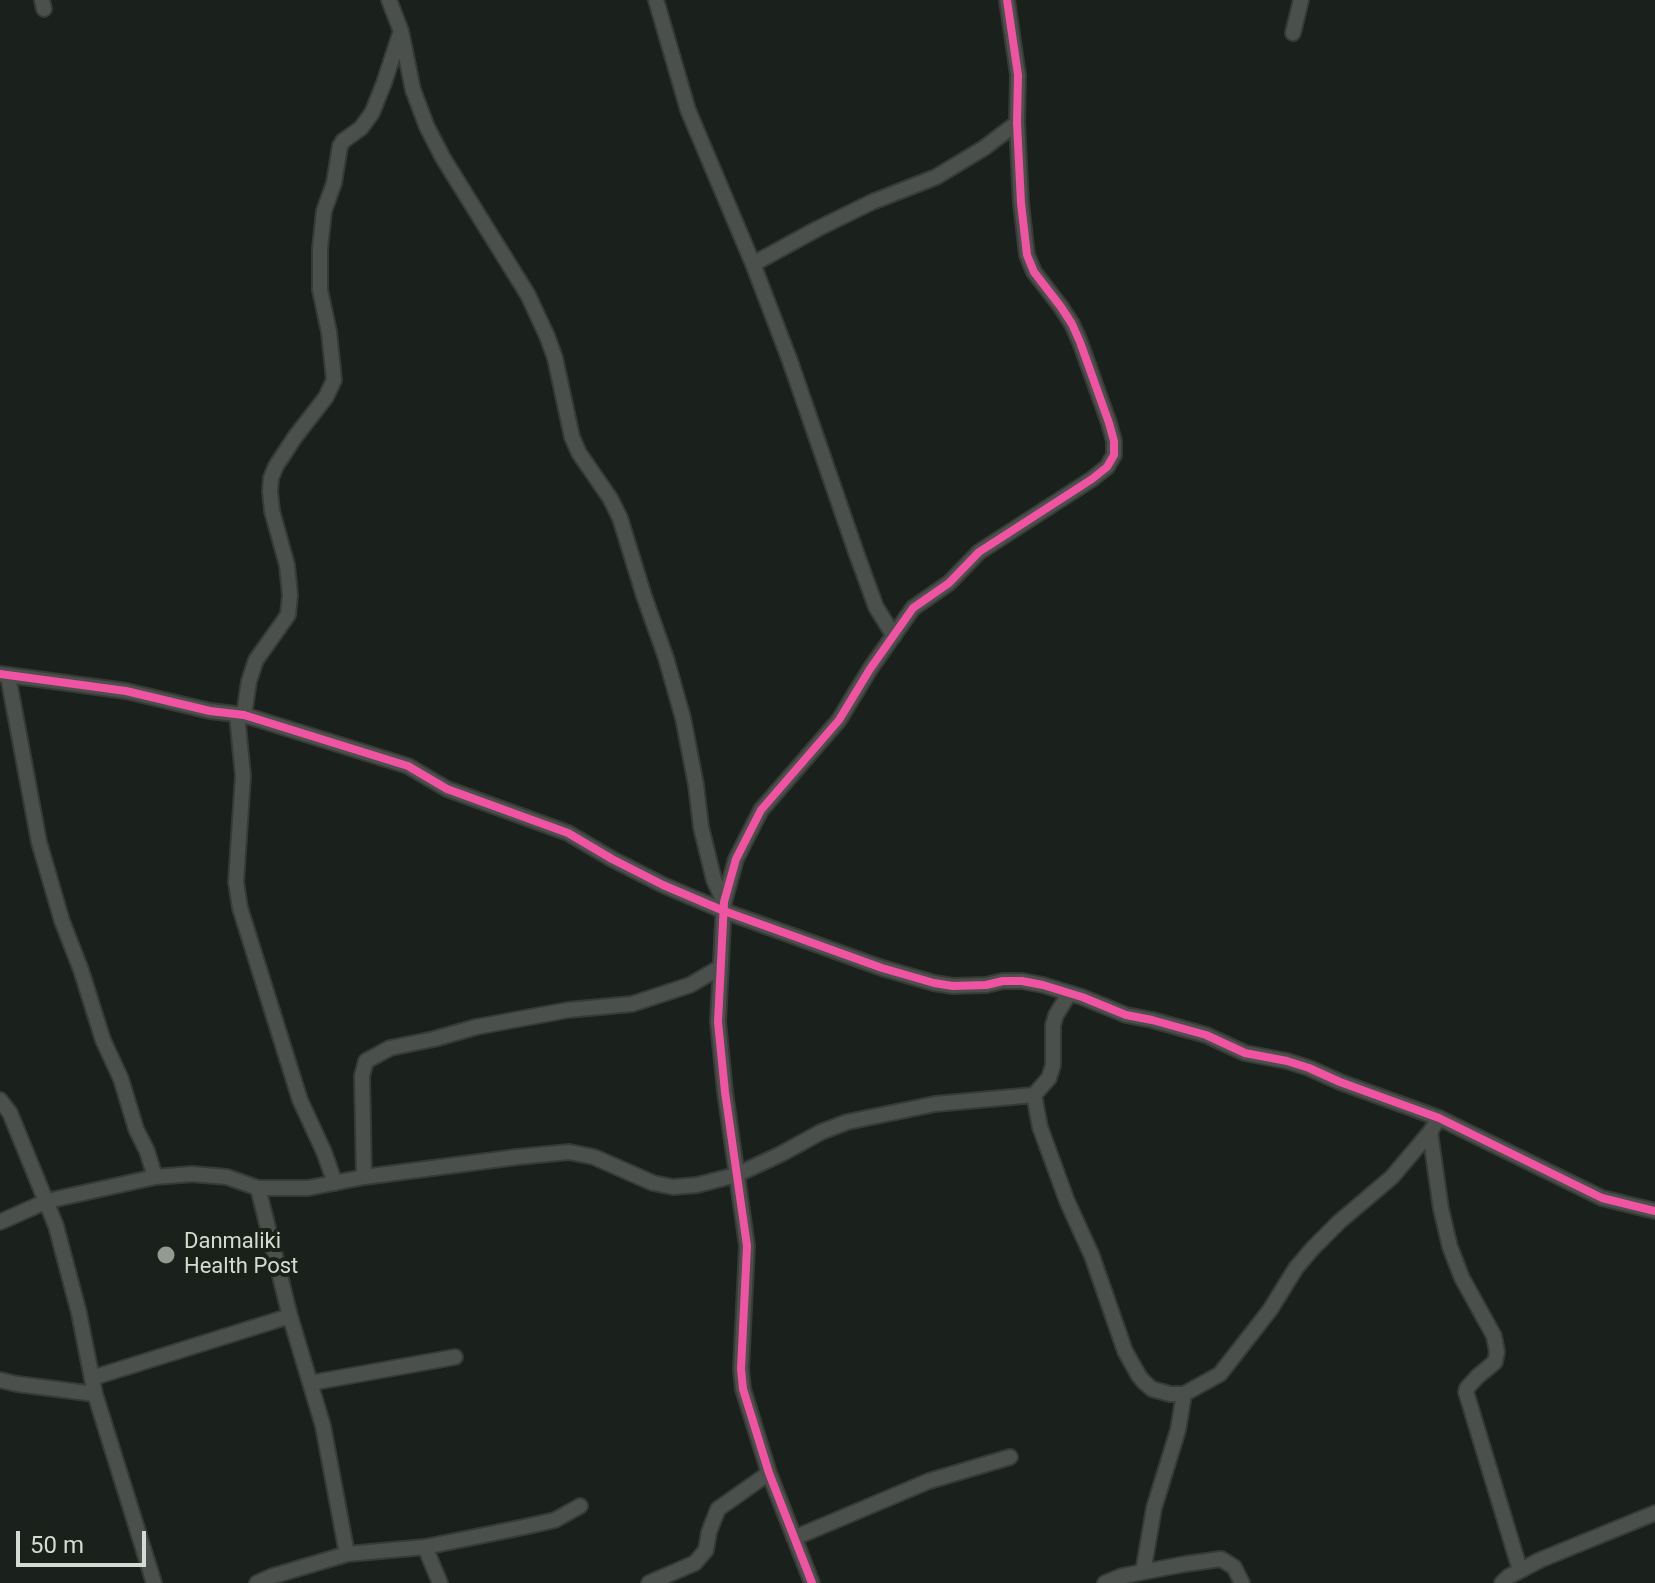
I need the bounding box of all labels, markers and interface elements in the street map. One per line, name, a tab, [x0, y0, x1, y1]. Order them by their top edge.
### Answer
place label: Danmaliki Health Post	[184, 1229, 298, 1280]
marker: Danmaliki Health Post	[155, 1244, 177, 1266]
scale bar	[20, 1515, 150, 1565]
text: 50 m	[30, 1531, 84, 1559]

